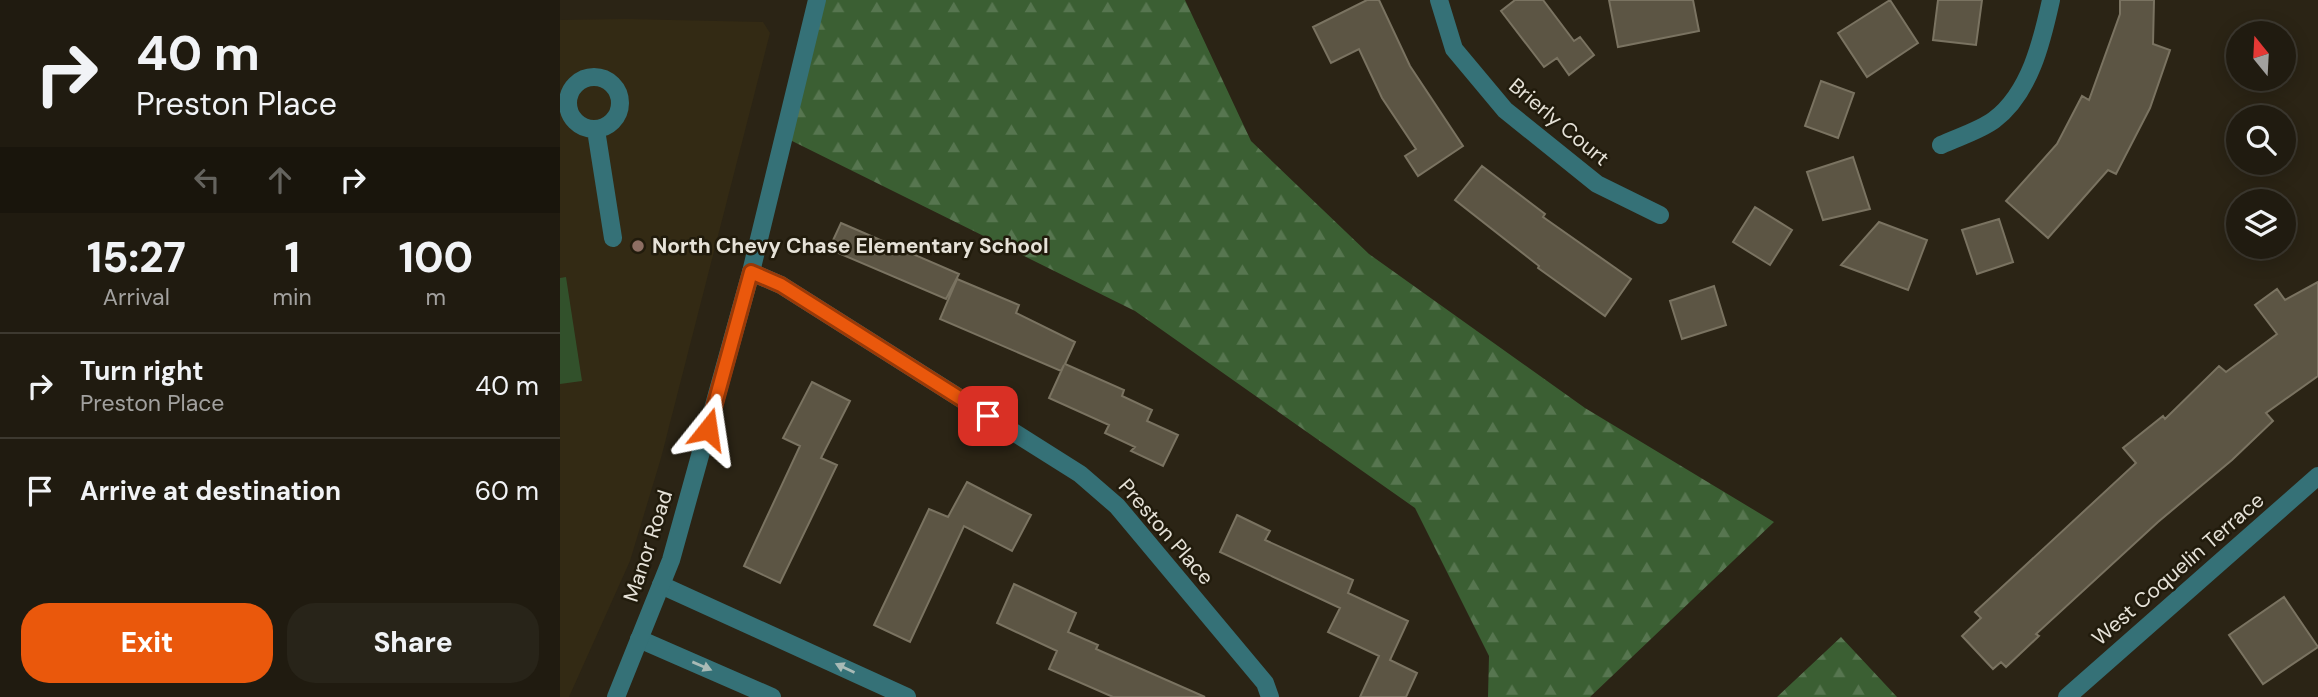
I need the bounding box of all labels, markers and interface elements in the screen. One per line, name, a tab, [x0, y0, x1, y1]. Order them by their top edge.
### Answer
text: 40 m	[136, 21, 260, 85]
north arrow	[2226, 21, 2296, 91]
map controls	[2226, 21, 2296, 259]
icon: right	[21, 28, 112, 119]
street label: Brierly Court	[1503, 72, 1615, 172]
text: Preston Place	[136, 83, 337, 125]
button: search	[2226, 105, 2296, 175]
icon: left	[188, 161, 226, 199]
icon: ahead	[261, 161, 299, 199]
icon: right	[334, 161, 372, 199]
button: layers	[2226, 189, 2296, 259]
text: 15:27	[87, 230, 186, 285]
text: 1	[284, 230, 300, 285]
text: 100	[398, 230, 473, 285]
place label: North Chevy Chase Elementary School	[652, 232, 1049, 260]
marker: North Chevy Chase Elementary School	[630, 238, 646, 254]
text: Arrival	[103, 282, 170, 312]
text: min	[273, 282, 312, 312]
text: m	[426, 282, 446, 312]
text: Turn right	[80, 354, 204, 388]
icon: right	[21, 367, 59, 405]
text: 40 m	[475, 369, 539, 403]
pin	[958, 386, 1018, 446]
text: Preston Place	[80, 388, 224, 418]
position arrow	[671, 392, 745, 466]
icon: arrive	[969, 397, 1007, 435]
icon: arrive	[21, 472, 59, 510]
street label: Preston Place	[1112, 473, 1220, 591]
text: Arrive at destination	[80, 474, 341, 508]
text: 60 m	[475, 474, 539, 508]
street label: West Coquelin Terrace	[2086, 486, 2270, 652]
street label: Manor Road	[617, 487, 679, 605]
button: Exit	[21, 603, 273, 683]
button: Share	[287, 603, 539, 683]
one-way arrow	[692, 661, 713, 672]
one-way arrow	[835, 663, 855, 674]

